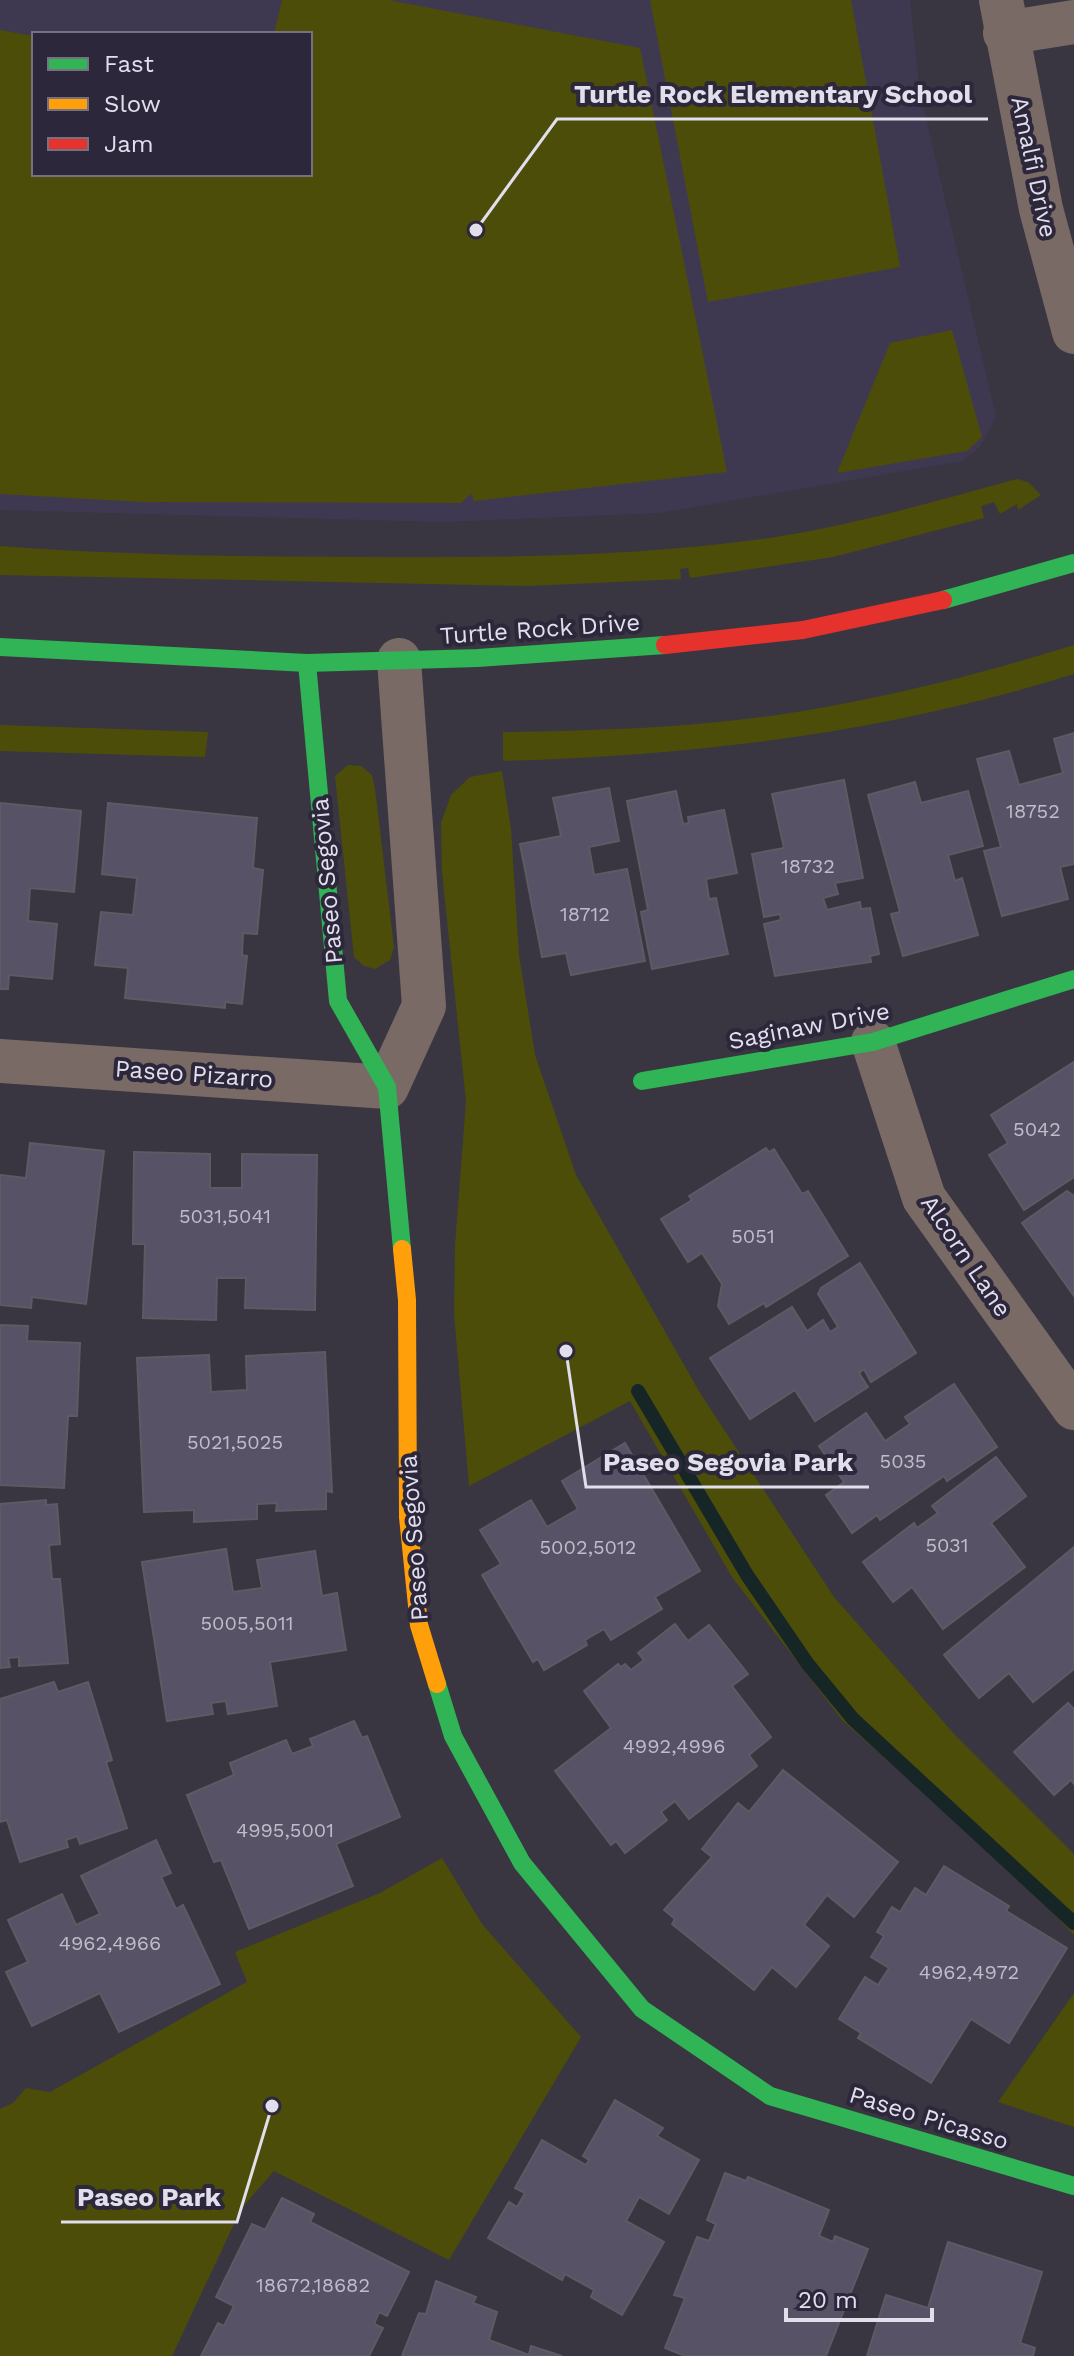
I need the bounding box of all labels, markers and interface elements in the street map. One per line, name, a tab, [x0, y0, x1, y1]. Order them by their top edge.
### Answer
legend	[32, 32, 312, 176]
text: Fast	[104, 50, 154, 78]
callout: Turtle Rock Elementary School	[557, 69, 988, 119]
text: Turtle Rock Elementary School	[574, 79, 973, 109]
text: Slow	[104, 90, 161, 118]
street label: Amalfi Drive	[1005, 94, 1063, 240]
text: Jam	[104, 130, 154, 158]
street label: Turtle Rock Drive	[439, 608, 641, 650]
street label: Paseo Segovia	[306, 797, 348, 965]
house number: 18752	[1006, 799, 1060, 823]
house number: 18732	[781, 854, 835, 878]
house number: 18712	[560, 902, 610, 926]
street label: Saginaw Drive	[726, 997, 892, 1055]
street label: Paseo Pizarro	[114, 1055, 274, 1093]
house number: 5042	[1013, 1117, 1061, 1141]
street label: Alcorn Lane	[915, 1190, 1017, 1322]
house number: 5031,5041	[179, 1204, 271, 1228]
house number: 5051	[731, 1224, 775, 1248]
house number: 5021,5025	[187, 1430, 283, 1454]
callout: Paseo Segovia Park	[586, 1437, 869, 1487]
text: Paseo Segovia Park	[603, 1447, 854, 1477]
house number: 5035	[880, 1449, 926, 1473]
street label: Paseo Segovia	[394, 1454, 434, 1622]
house number: 5031	[925, 1533, 969, 1557]
house number: 5002,5012	[539, 1535, 637, 1559]
house number: 5005,5011	[200, 1611, 294, 1635]
house number: 4992,4996	[623, 1734, 725, 1758]
house number: 4995,5001	[236, 1818, 334, 1842]
house number: 4962,4966	[59, 1931, 161, 1955]
house number: 4962,4972	[919, 1960, 1019, 1984]
street label: Paseo Picasso	[846, 2080, 1012, 2156]
callout: Paseo Park	[61, 2172, 237, 2222]
text: Paseo Park	[77, 2182, 222, 2212]
scale bar	[786, 2272, 932, 2322]
house number: 18672,18682	[256, 2273, 370, 2297]
text: 20 m	[798, 2286, 858, 2314]

